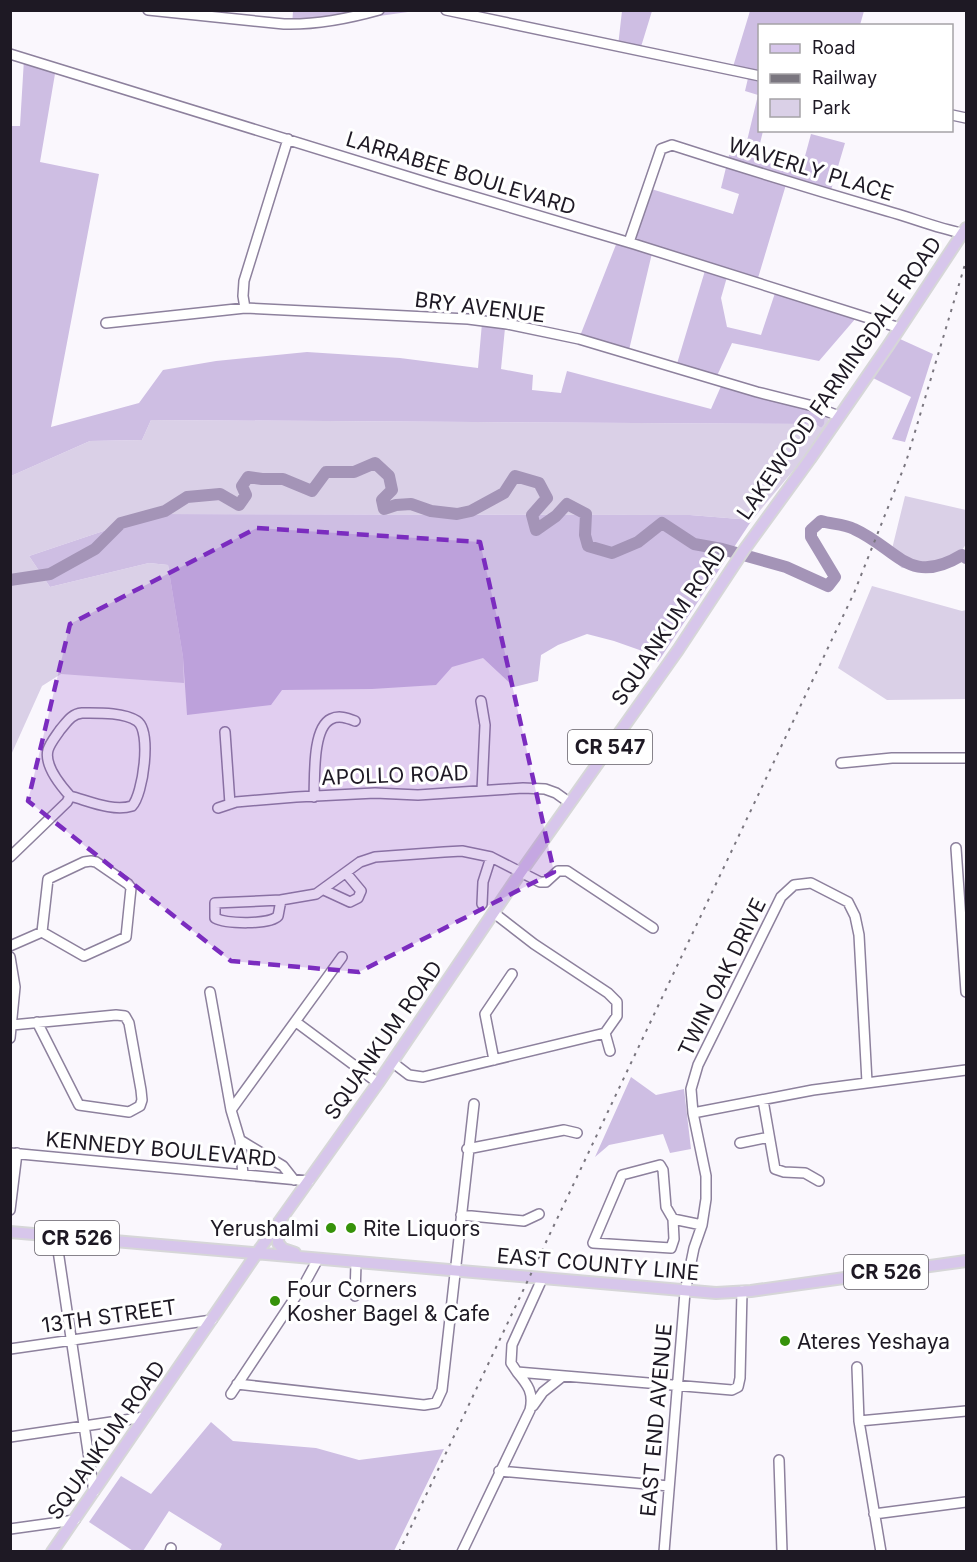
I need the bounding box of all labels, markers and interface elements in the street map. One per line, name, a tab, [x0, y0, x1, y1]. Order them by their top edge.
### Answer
legend	[758, 24, 953, 132]
text: Road	[812, 37, 855, 58]
text: Railway	[812, 67, 877, 88]
text: Park	[812, 97, 851, 118]
street label: LARRABEE BOULEVARD	[343, 126, 579, 220]
street label: WAVERLY PLACE	[725, 132, 897, 206]
street label: LAKEWOOD FARMINGDALE ROAD	[731, 232, 947, 524]
street label: BRY AVENUE	[413, 287, 547, 327]
street label: SQUANKUM ROAD	[606, 540, 732, 710]
road number: CR 547	[568, 730, 652, 764]
street label: APOLLO ROAD	[321, 760, 469, 790]
street label: TWIN OAK DRIVE	[673, 894, 771, 1060]
street label: SQUANKUM ROAD	[319, 956, 447, 1124]
street label: KENNEDY BOULEVARD	[44, 1126, 278, 1172]
place label: Yerushalmi	[210, 1216, 319, 1241]
place label: Rite Liquors	[363, 1216, 480, 1241]
road number: CR 526	[35, 1221, 119, 1255]
marker: Yerushalmi	[324, 1221, 338, 1235]
marker: Rite Liquors	[344, 1221, 358, 1235]
street label: EAST COUNTY LINE	[496, 1243, 700, 1285]
road number: CR 526	[844, 1255, 928, 1289]
place label: Four Corners Kosher Bagel & Cafe	[287, 1277, 490, 1326]
street label: 13TH STREET	[40, 1294, 178, 1338]
marker: Four Corners Kosher Bagel & Cafe	[268, 1294, 282, 1308]
street label: EAST END AVENUE	[635, 1322, 677, 1518]
place label: Ateres Yeshaya	[797, 1329, 950, 1354]
marker: Ateres Yeshaya	[778, 1334, 792, 1348]
street label: SQUANKUM ROAD	[42, 1356, 170, 1524]

